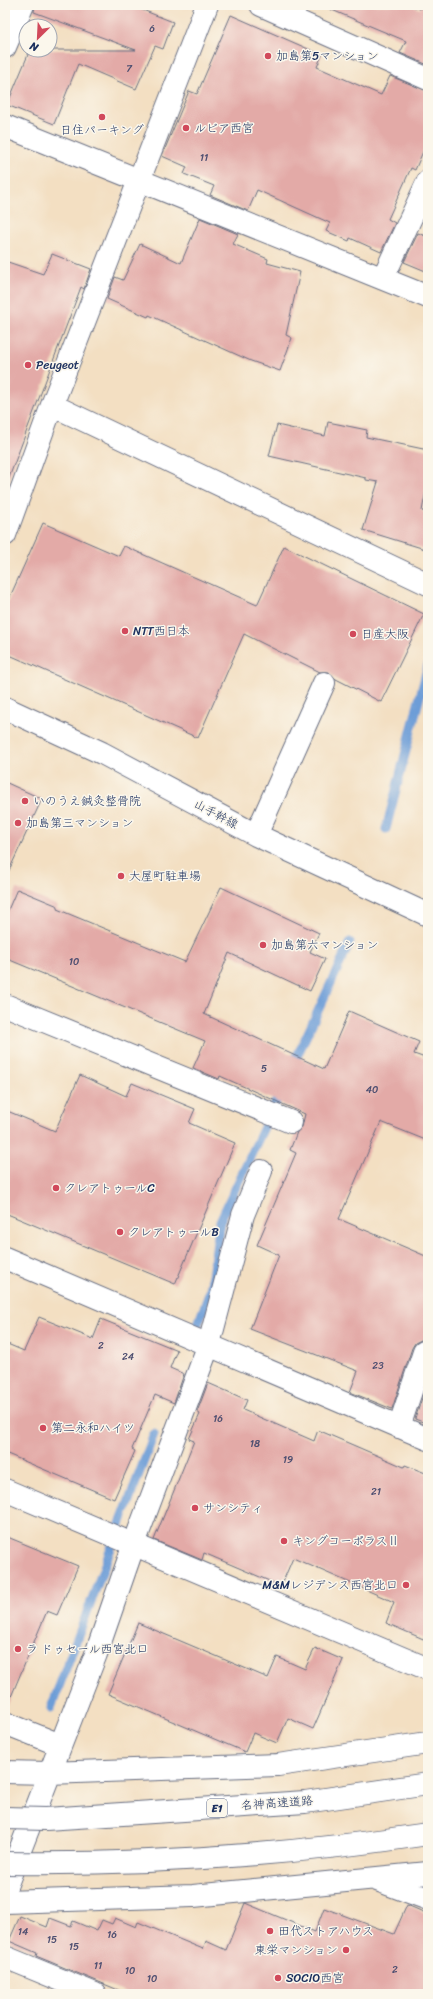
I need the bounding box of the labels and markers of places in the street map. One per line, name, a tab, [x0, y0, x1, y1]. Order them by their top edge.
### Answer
place label: 加島第5マンション	[276, 45, 379, 67]
marker: 加島第5マンション	[263, 51, 273, 61]
marker: 日住パーキング	[97, 112, 107, 122]
place label: ルビア西宮	[194, 117, 254, 139]
place label: 日住パーキング	[60, 119, 144, 141]
marker: ルビア西宮	[181, 123, 191, 133]
place label: Peugeot	[36, 354, 79, 376]
marker: Peugeot	[23, 360, 33, 370]
place label: NTT西日本	[133, 620, 190, 642]
place label: 日産大阪	[361, 623, 409, 645]
marker: NTT西日本	[120, 626, 130, 636]
marker: 日産大阪	[348, 629, 358, 639]
place label: いのうえ鍼灸整骨院	[33, 790, 141, 812]
marker: いのうえ鍼灸整骨院	[20, 796, 30, 806]
place label: 加島第三マンション	[26, 812, 134, 834]
marker: 加島第三マンション	[13, 818, 23, 828]
place label: 大屋町駐車場	[129, 865, 201, 887]
marker: 大屋町駐車場	[116, 871, 126, 881]
place label: 加島第六マンション	[271, 934, 379, 956]
marker: 加島第六マンション	[258, 940, 268, 950]
place label: クレアトゥールC	[64, 1177, 155, 1199]
marker: クレアトゥールC	[51, 1183, 61, 1193]
place label: クレアトゥールB	[128, 1221, 219, 1243]
marker: クレアトゥールB	[115, 1227, 125, 1237]
place label: 第二永和ハイツ	[51, 1417, 135, 1439]
marker: 第二永和ハイツ	[38, 1423, 48, 1433]
place label: サンシティ	[203, 1497, 263, 1519]
marker: サンシティ	[190, 1503, 200, 1513]
place label: キングコーポラスⅡ	[292, 1530, 400, 1552]
marker: キングコーポラスⅡ	[279, 1536, 289, 1546]
place label: M&Mレジデンス西宮北口	[262, 1574, 398, 1596]
marker: M&Mレジデンス西宮北口	[401, 1580, 411, 1590]
place label: ラ ドゥセール西宮北口	[26, 1638, 148, 1660]
marker: ラ ドゥセール西宮北口	[13, 1644, 23, 1654]
place label: 田代ストアハウス	[278, 1920, 374, 1942]
marker: 田代ストアハウス	[265, 1926, 275, 1936]
place label: 東栄マンション	[254, 1939, 338, 1961]
marker: 東栄マンション	[341, 1945, 351, 1955]
place label: SOCIO西宮	[286, 1967, 344, 1989]
marker: SOCIO西宮	[273, 1973, 283, 1983]

